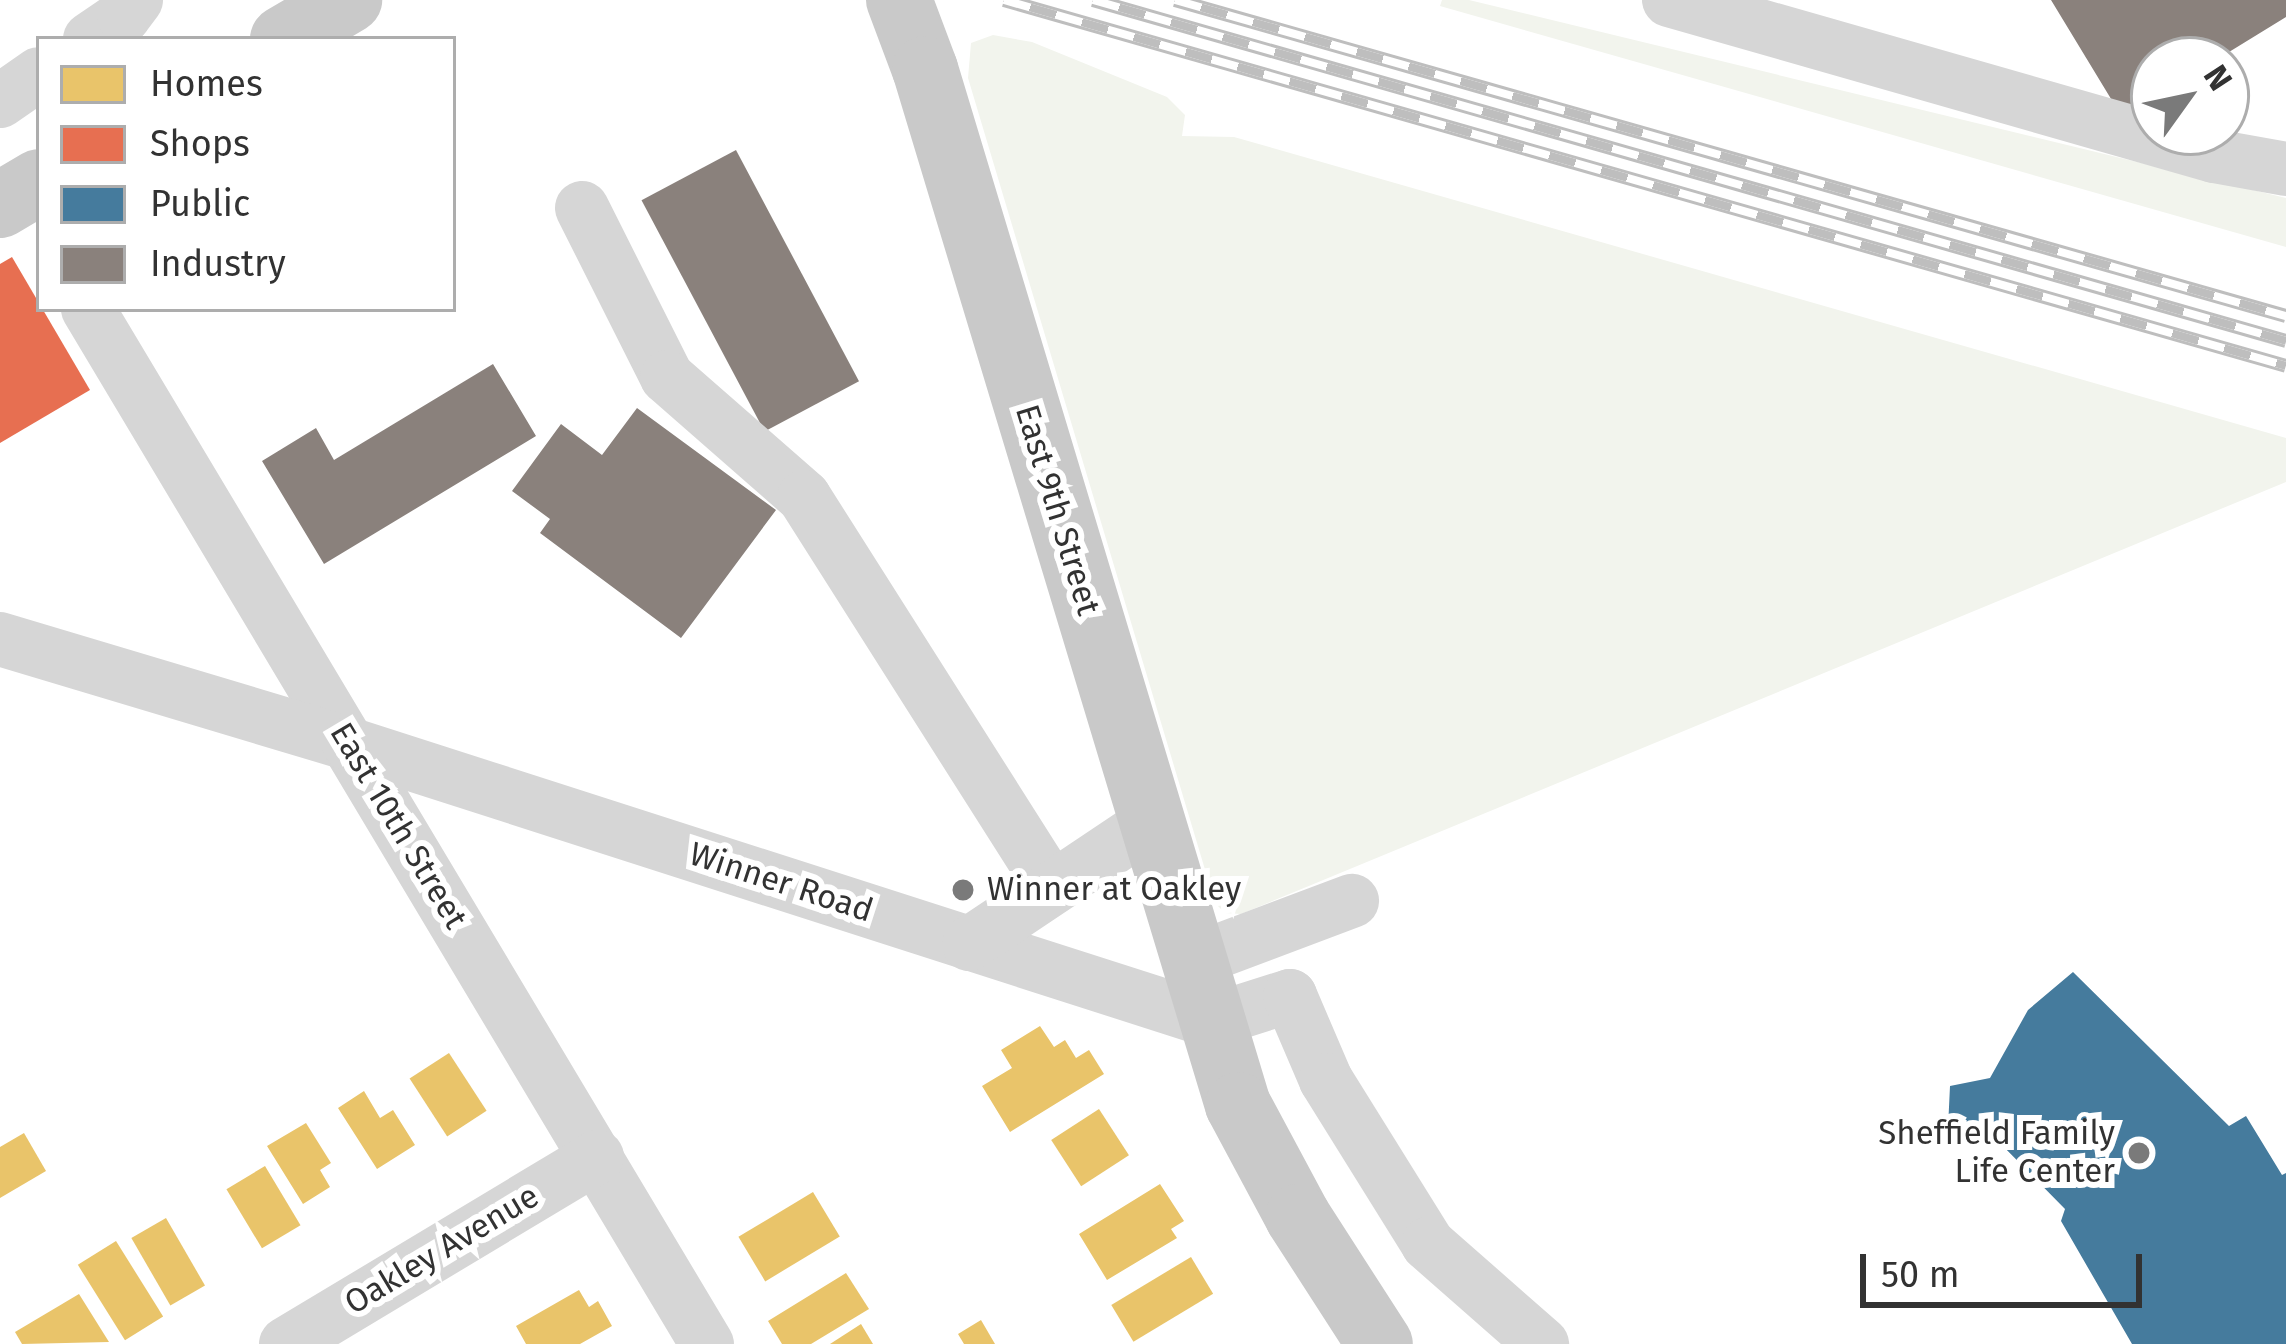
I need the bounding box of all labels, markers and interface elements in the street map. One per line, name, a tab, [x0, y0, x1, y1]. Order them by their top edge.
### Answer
legend	[36, 36, 456, 312]
north arrow	[2130, 36, 2250, 156]
text: N	[2195, 58, 2240, 98]
text: Homes	[150, 62, 263, 106]
text: Shops	[150, 122, 250, 166]
text: Public	[150, 182, 250, 226]
text: Industry	[150, 242, 286, 286]
street label: East 9th Street	[1006, 400, 1108, 620]
street label: East 10th Street	[321, 716, 475, 936]
street label: Winner Road	[684, 835, 878, 931]
place label: Winner at Oakley	[987, 870, 1241, 910]
marker: Winner at Oakley	[950, 877, 976, 903]
place label: Sheffield Family Life Center	[1878, 1114, 2115, 1192]
marker: Sheffield Family Life Center	[2126, 1140, 2152, 1166]
street label: Oakley Avenue	[338, 1177, 546, 1323]
scale bar	[1866, 1230, 2148, 1304]
text: 50 m	[1881, 1253, 1960, 1297]

